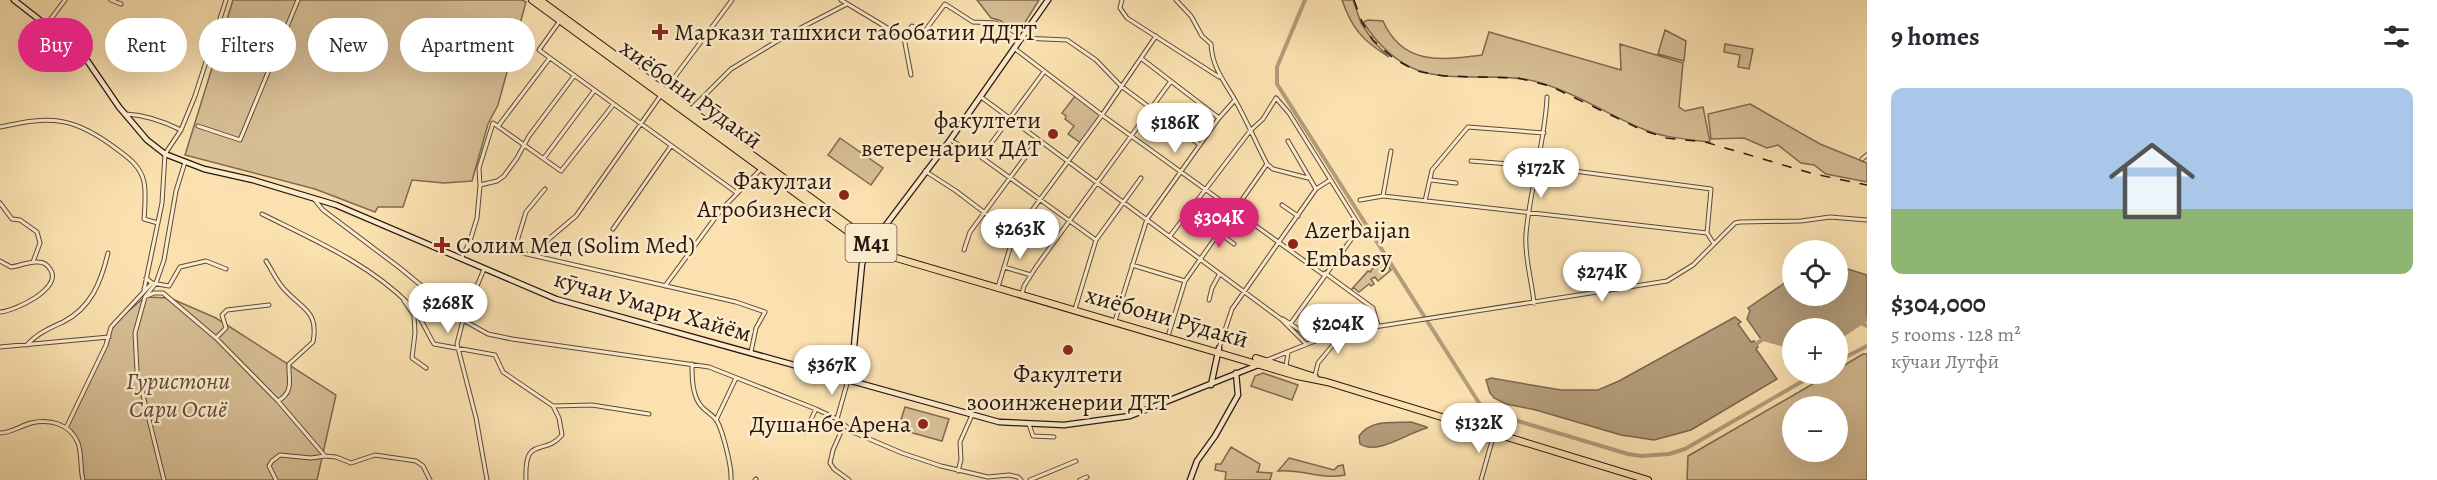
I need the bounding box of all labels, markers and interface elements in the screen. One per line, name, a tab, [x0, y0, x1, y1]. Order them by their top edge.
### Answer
place label: Маркази ташхиси табобатии ДДТТ	[674, 16, 1037, 48]
chip: Buy	[18, 18, 93, 72]
chip: Rent	[105, 18, 187, 72]
chip: Filters	[199, 18, 296, 72]
chip: New	[308, 18, 388, 72]
chip: Apartment	[400, 18, 535, 72]
text: 9 homes	[1891, 19, 1980, 54]
icon: filters	[2380, 20, 2413, 53]
marker: Маркази ташхиси табобатии ДДТТ	[651, 23, 669, 41]
street label: хиёбони Рӯдакӣ	[614, 32, 768, 156]
pin: $186K	[1133, 103, 1217, 154]
place label: факултети ветеренарии ДАТ	[861, 104, 1041, 164]
text: $186K	[1151, 109, 1199, 136]
marker: факултети ветеренарии ДАТ	[1046, 127, 1060, 141]
icon: home	[2098, 127, 2206, 235]
pin: $172K	[1499, 148, 1583, 199]
text: $172K	[1517, 154, 1565, 181]
place label: Факултаи Агробизнеси	[696, 165, 832, 225]
marker: Факултаи Агробизнеси	[837, 188, 851, 202]
pin: $304K	[1177, 198, 1261, 249]
text: $304K	[1194, 204, 1244, 231]
pin: $263K	[978, 209, 1062, 260]
place label: Azerbaijan Embassy	[1304, 214, 1410, 274]
text: $263K	[995, 215, 1045, 242]
road number: M41	[846, 224, 896, 262]
place label: Солим Мед (Solim Med)	[456, 229, 695, 261]
marker: Солим Мед (Solim Med)	[433, 236, 451, 254]
marker: Azerbaijan Embassy	[1286, 237, 1300, 251]
map controls	[1782, 240, 1848, 462]
button: locate	[1782, 240, 1848, 306]
pin: $274K	[1560, 252, 1644, 303]
text: $274K	[1577, 258, 1627, 285]
street label: кӯчаи Умари Хайём	[551, 263, 755, 349]
street label: хиёбони Рӯдакӣ	[1082, 278, 1252, 356]
pin: $268K	[406, 283, 490, 334]
text: $304,000	[1891, 286, 1986, 321]
text: $268K	[422, 289, 474, 316]
pin: $204K	[1296, 304, 1380, 355]
text: $204K	[1312, 310, 1364, 337]
button: +	[1782, 318, 1848, 384]
text: 5 rooms · 128 m²	[1891, 321, 2021, 348]
marker: Факултети зооинженерии ДТТ	[1061, 343, 1075, 357]
pin: $367K	[790, 345, 874, 396]
text: кӯчаи Лутфӣ	[1891, 348, 1999, 375]
text: $367K	[808, 351, 856, 378]
place label: Факултети зооинженерии ДТТ	[966, 358, 1170, 418]
park label: Гуристони Сари Осиё	[126, 365, 230, 425]
button: −	[1782, 396, 1848, 462]
pin: $132K	[1437, 403, 1521, 454]
place label: Душанбе Арена	[750, 408, 911, 440]
text: $132K	[1455, 409, 1503, 436]
marker: Душанбе Арена	[916, 417, 930, 431]

